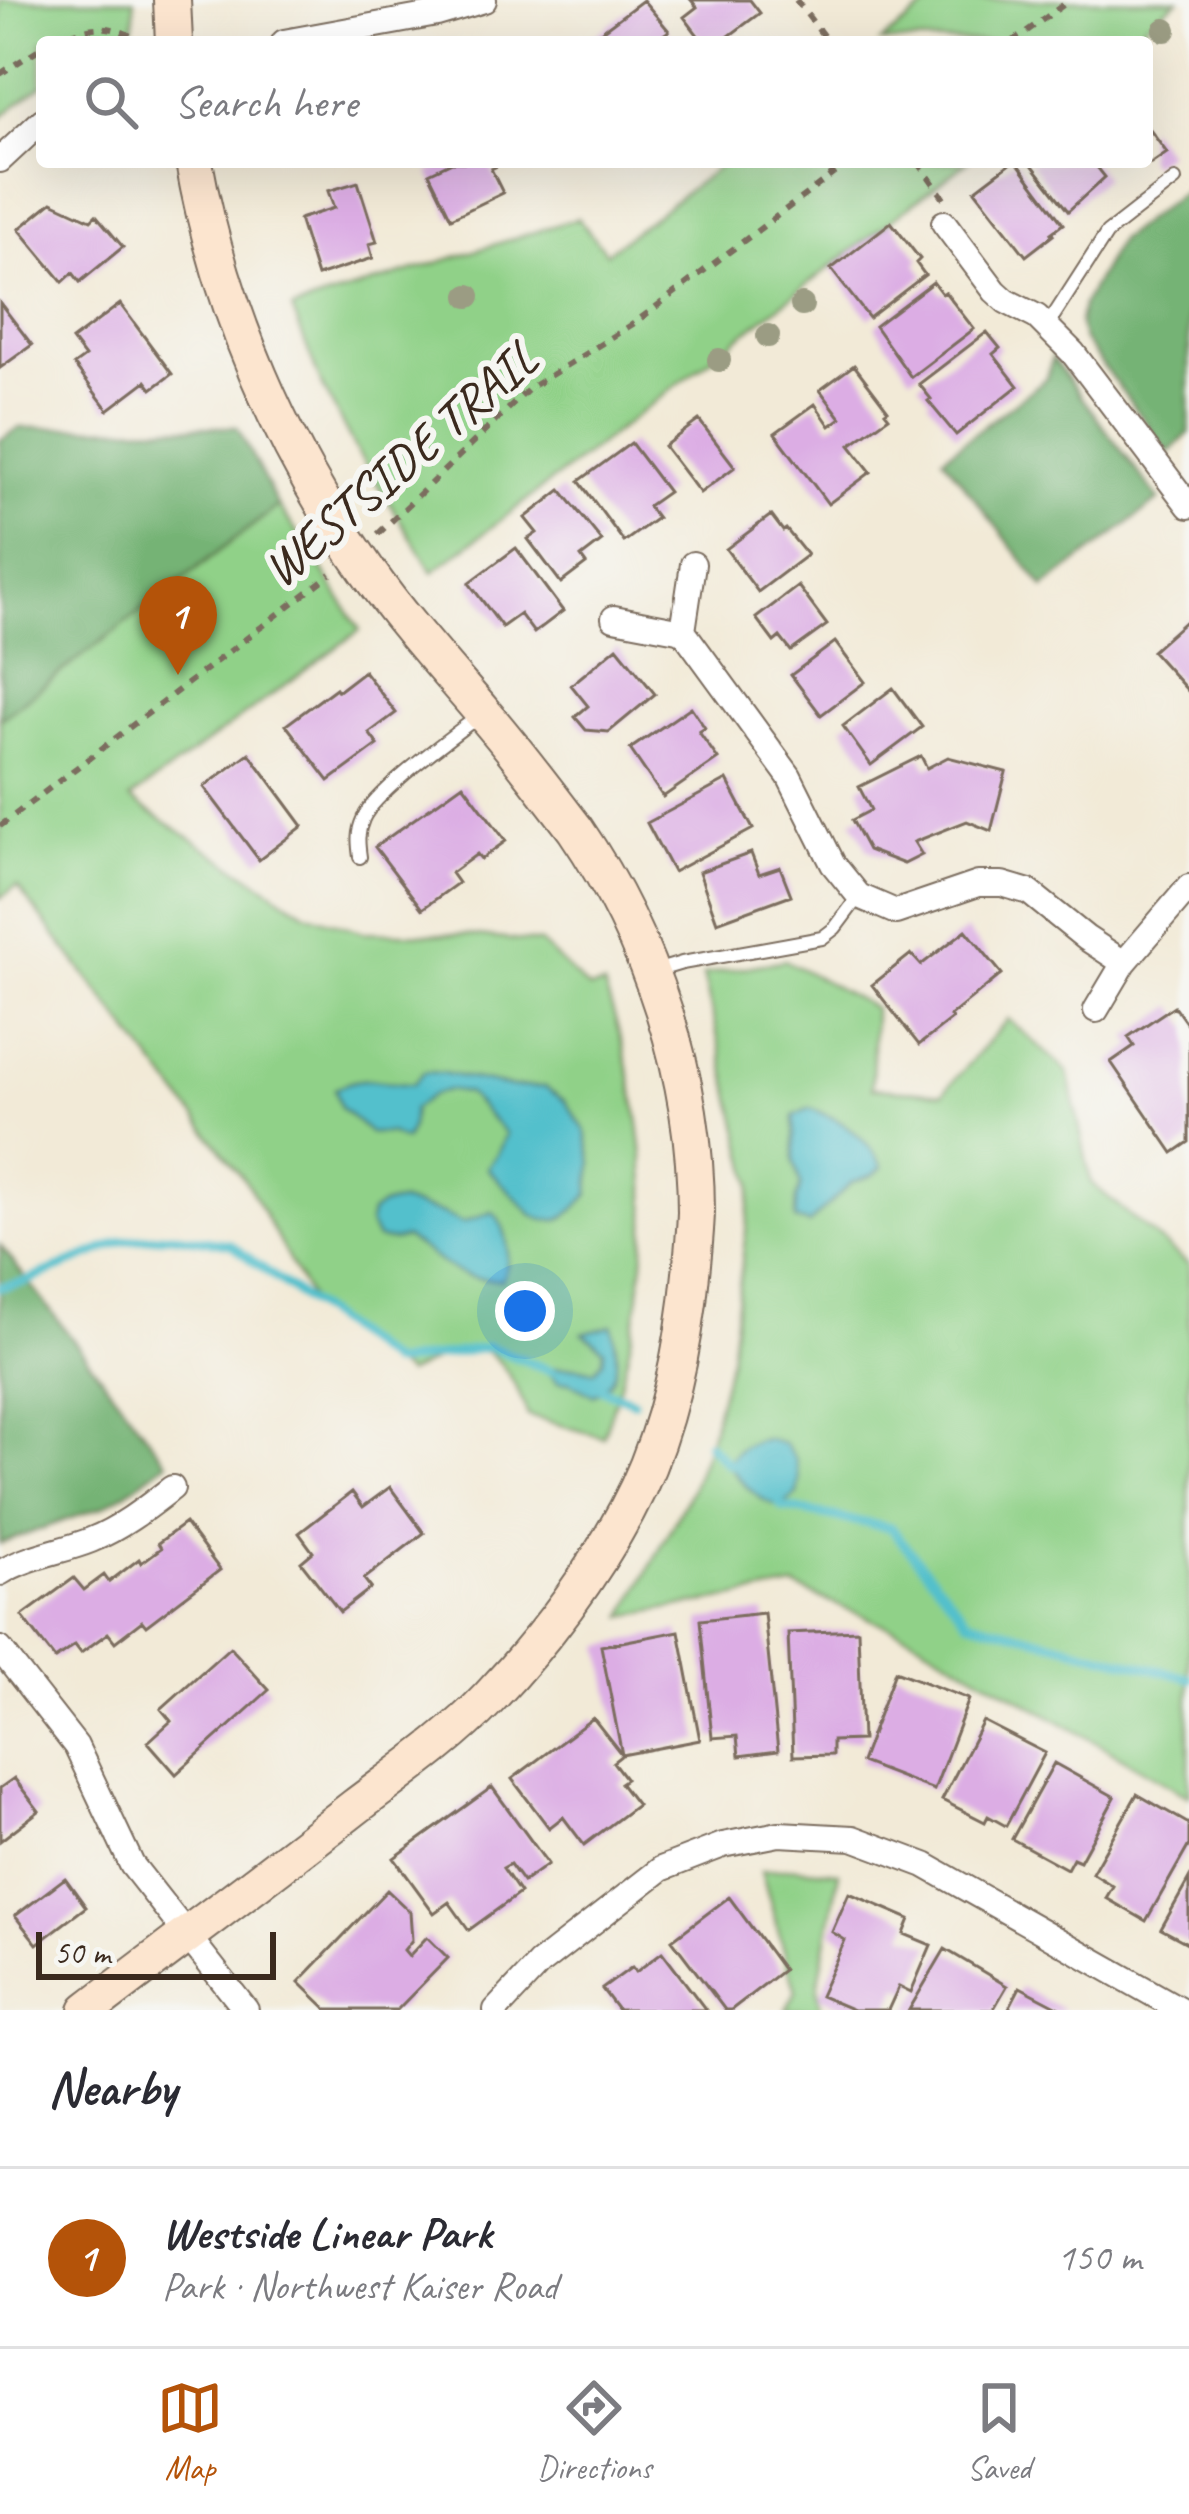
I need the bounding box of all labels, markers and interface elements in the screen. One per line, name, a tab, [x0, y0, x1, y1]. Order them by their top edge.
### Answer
search box	[36, 36, 1153, 168]
icon: search	[78, 69, 144, 135]
text: Search here	[174, 74, 357, 131]
street label: WESTSIDE TRAIL	[249, 327, 550, 600]
pin: 1	[139, 576, 217, 675]
your location	[495, 1281, 555, 1341]
scale bar	[36, 1926, 276, 1979]
text: 50 m	[54, 1932, 110, 1974]
text: Nearby	[48, 2056, 176, 2120]
text: Westside Linear Park	[162, 2205, 492, 2262]
text: 1	[78, 2233, 96, 2282]
text: 150 m	[1057, 2233, 1141, 2282]
text: Park · Northwest Kaiser Road	[162, 2262, 558, 2311]
tab: Map	[157, 2375, 223, 2489]
tab: Directions	[537, 2375, 652, 2489]
tab: Saved	[966, 2375, 1032, 2489]

